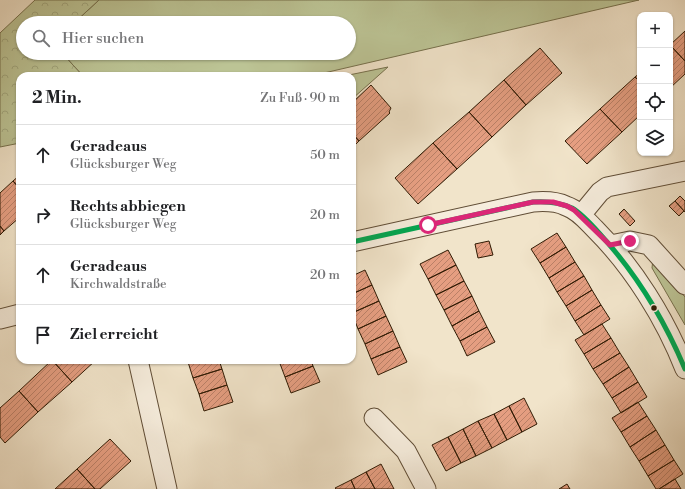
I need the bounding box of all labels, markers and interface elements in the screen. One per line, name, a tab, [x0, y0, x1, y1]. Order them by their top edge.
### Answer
map controls	[637, 12, 673, 156]
button: +	[637, 12, 673, 48]
search box	[16, 16, 356, 60]
icon: search	[30, 27, 52, 49]
text: Hier suchen	[62, 29, 144, 48]
button: −	[637, 48, 673, 84]
button: locate	[637, 84, 673, 120]
text: 2 Min.	[32, 87, 82, 109]
text: Zu Fuß · 90 m	[260, 90, 340, 106]
button: layers	[637, 120, 673, 156]
text: Geradeaus	[70, 137, 147, 156]
icon: ahead	[32, 144, 54, 166]
text: 50 m	[310, 147, 340, 163]
text: Glücksburger Weg	[70, 156, 176, 172]
text: Rechts abbiegen	[70, 197, 186, 216]
icon: right	[32, 204, 54, 226]
text: 20 m	[310, 207, 340, 223]
text: Glücksburger Weg	[70, 216, 176, 232]
route start	[419, 216, 437, 234]
route end	[621, 232, 639, 250]
text: Geradeaus	[70, 257, 147, 276]
icon: ahead	[32, 264, 54, 286]
text: 20 m	[310, 267, 340, 283]
text: Kirchwaldstraße	[70, 276, 167, 292]
unlabelled marker	[649, 303, 659, 313]
icon: arrive	[32, 324, 54, 346]
text: Ziel erreicht	[70, 325, 158, 344]

